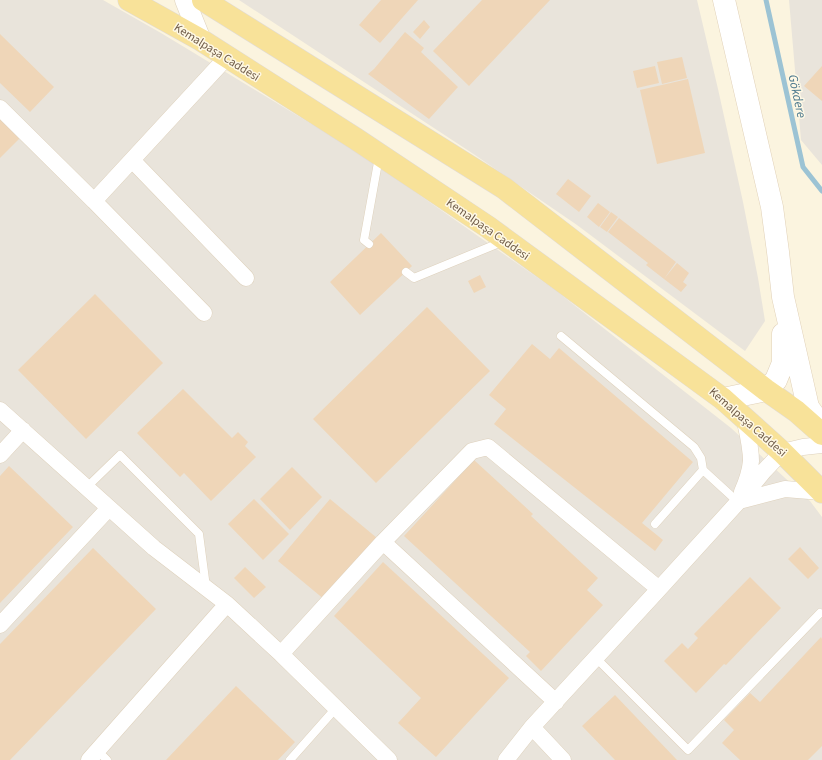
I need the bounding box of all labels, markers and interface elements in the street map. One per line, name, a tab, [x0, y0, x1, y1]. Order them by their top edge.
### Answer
street label: Kemalpaşa Caddesi	[171, 19, 263, 86]
water label: Gökdere	[784, 73, 810, 120]
street label: Kemalpaşa Caddesi	[443, 194, 533, 265]
street label: Kemalpaşa Caddesi	[705, 384, 790, 461]

